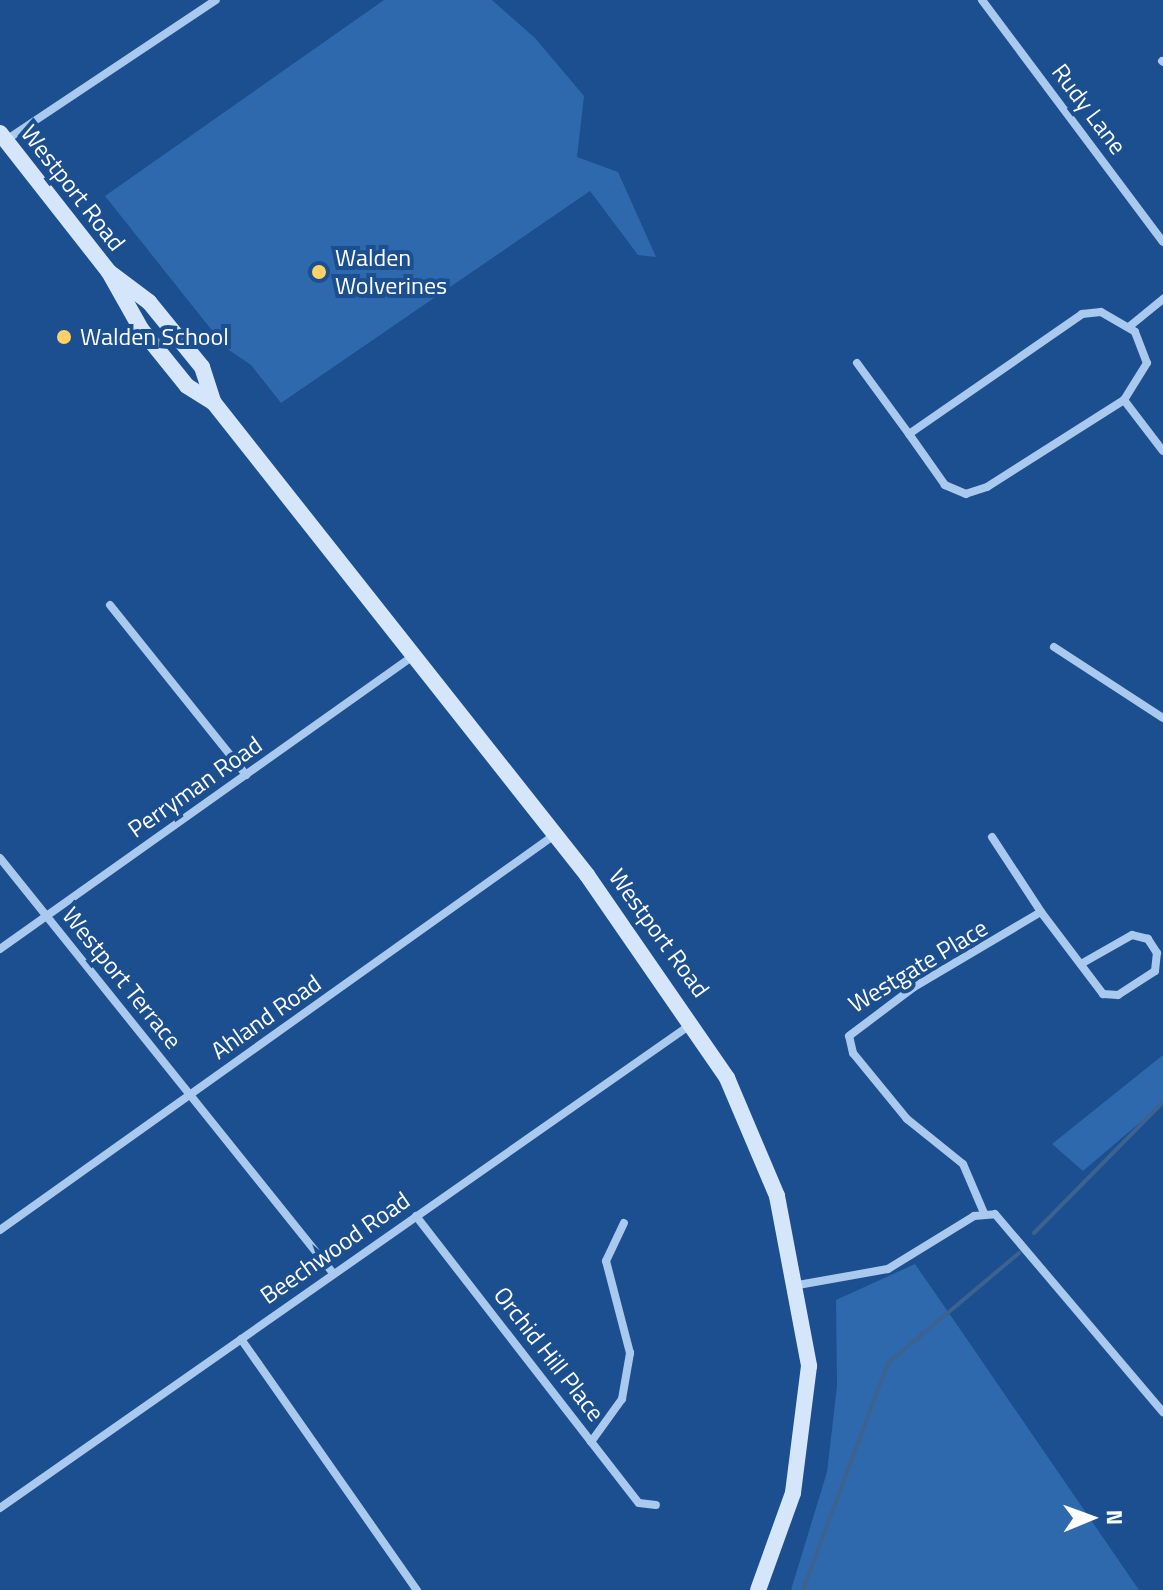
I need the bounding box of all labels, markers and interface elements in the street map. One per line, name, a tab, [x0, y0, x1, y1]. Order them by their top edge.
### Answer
street label: Rudy Lane	[1046, 58, 1132, 160]
street label: Westport Road	[15, 119, 131, 257]
place label: Walden Wolverines	[335, 244, 447, 300]
marker: Walden Wolverines	[310, 263, 328, 281]
place label: Walden School	[80, 323, 229, 351]
marker: Walden School	[55, 328, 73, 346]
street label: Perryman Road	[123, 730, 267, 844]
street label: Westport Road	[603, 863, 715, 1003]
street label: Westport Terrace	[56, 902, 188, 1054]
street label: Westgate Place	[843, 913, 993, 1019]
street label: Ahland Road	[205, 969, 327, 1065]
street label: Beechwood Road	[255, 1186, 415, 1310]
street label: Orchid Hill Place	[488, 1281, 610, 1427]
north arrow	[1051, 1478, 1131, 1558]
text: N	[1098, 1510, 1132, 1526]

